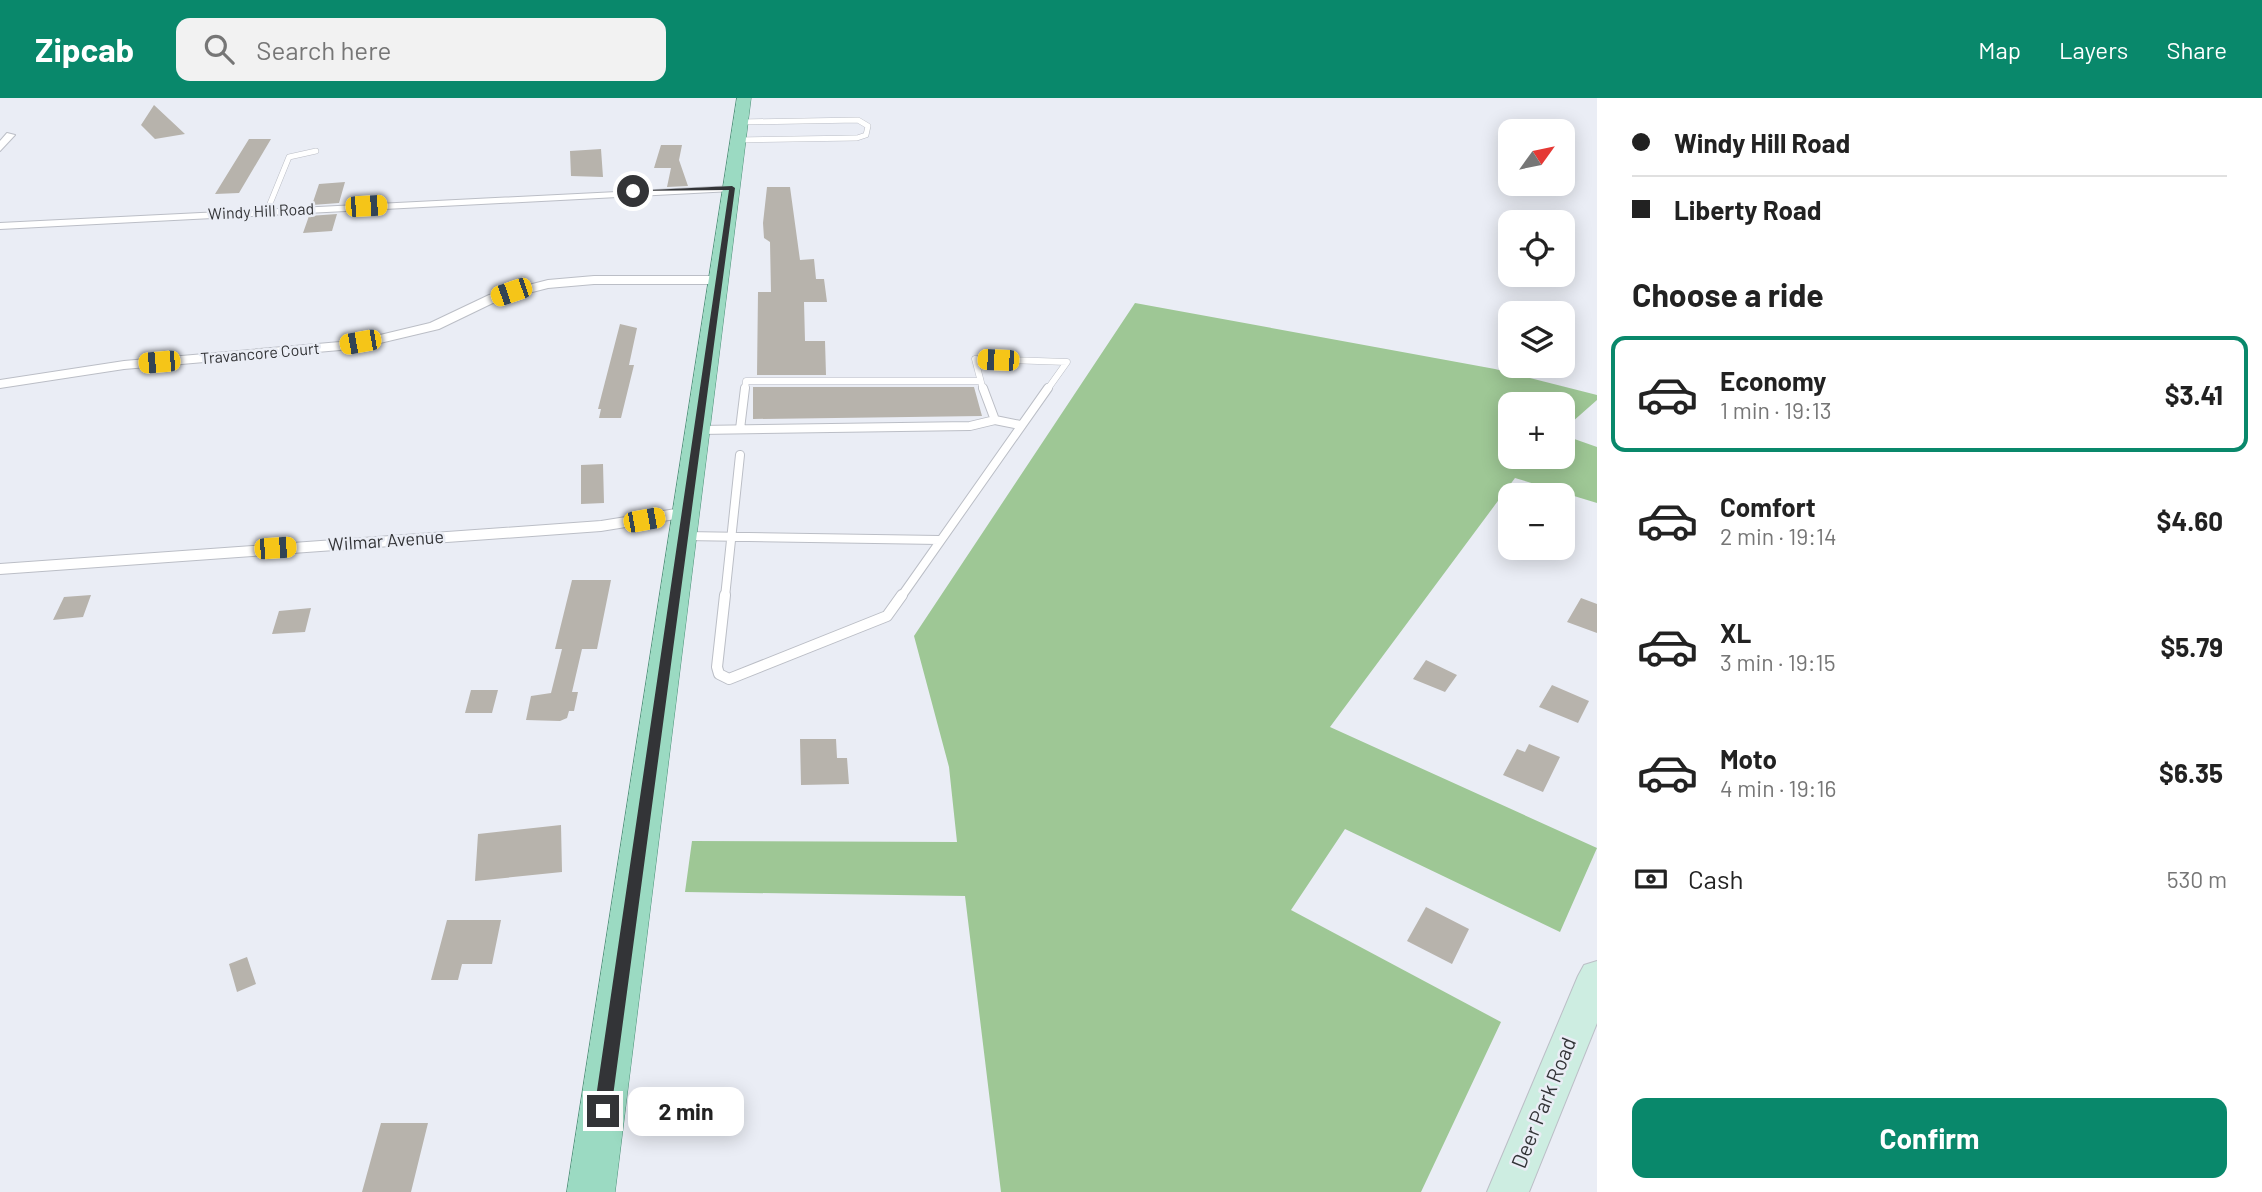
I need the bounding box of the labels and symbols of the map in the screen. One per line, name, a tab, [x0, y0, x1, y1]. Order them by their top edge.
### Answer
north arrow	[1498, 119, 1575, 196]
route start	[617, 175, 649, 207]
car	[345, 194, 388, 218]
street label: Windy Hill Road	[207, 198, 315, 223]
car	[488, 275, 535, 309]
car	[338, 328, 383, 356]
street label: Travancore Court	[200, 338, 320, 367]
car	[977, 349, 1020, 371]
car	[138, 350, 181, 374]
car	[622, 506, 667, 534]
street label: Wilmar Avenue	[327, 525, 445, 555]
car	[254, 536, 297, 560]
street label: Deer Park Road	[1505, 1033, 1580, 1172]
callout: 2 min	[628, 1086, 743, 1136]
route end	[587, 1095, 619, 1127]

